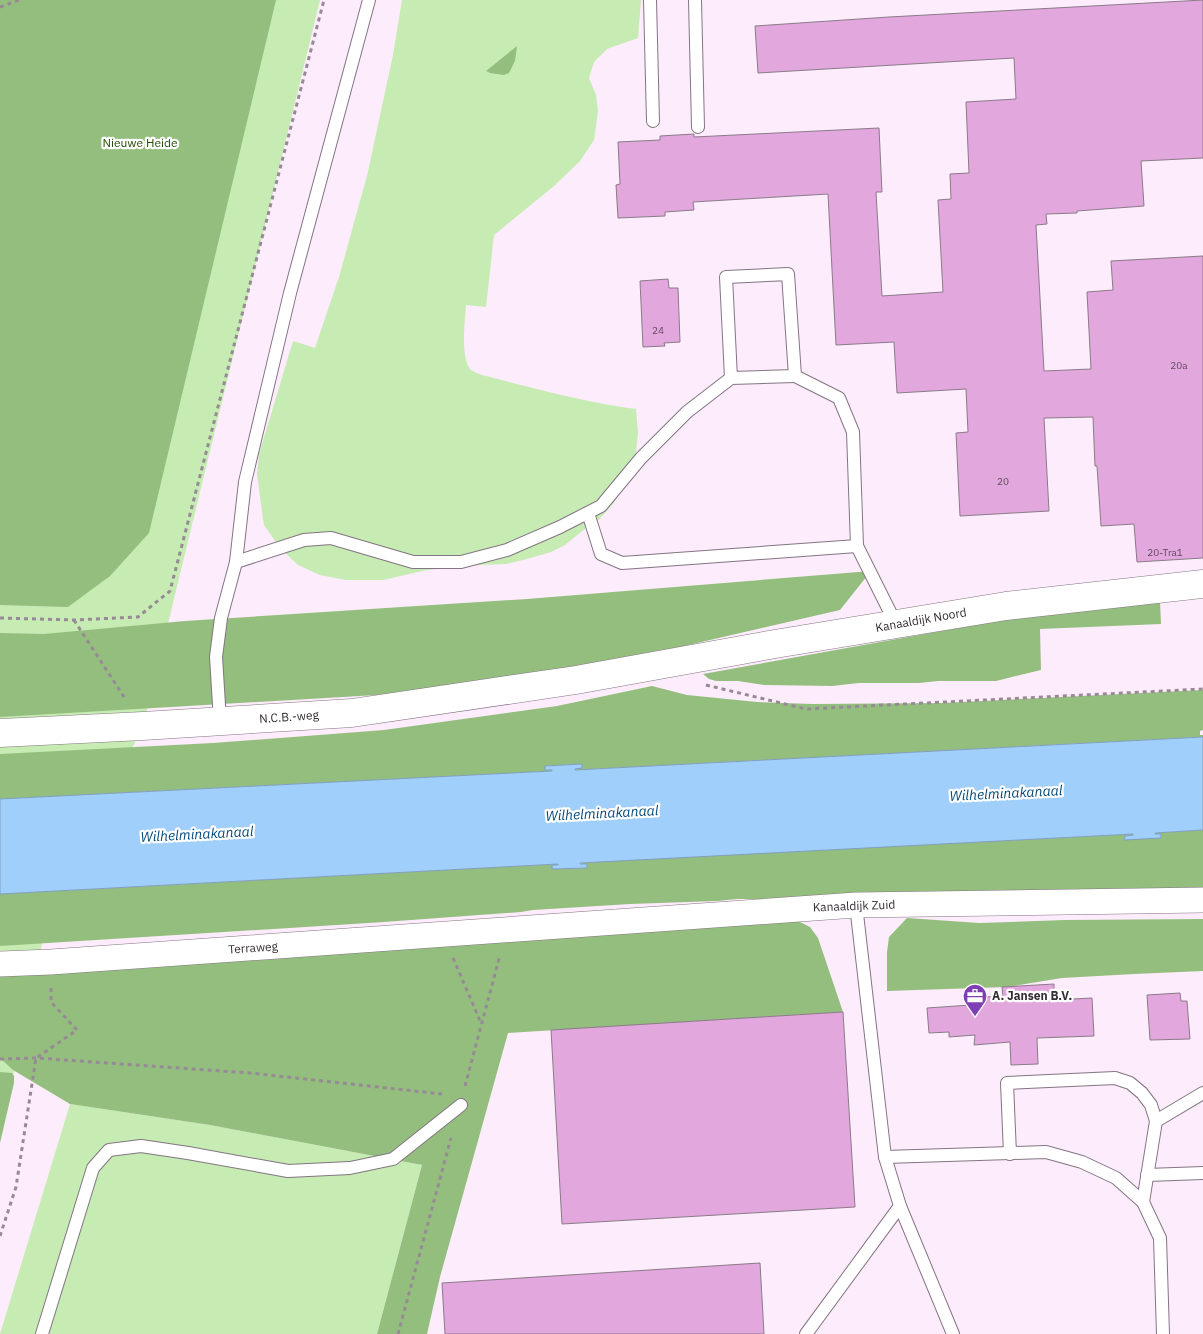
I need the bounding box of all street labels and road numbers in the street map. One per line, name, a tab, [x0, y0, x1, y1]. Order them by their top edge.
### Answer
street label: Kanaaldijk Noord	[874, 604, 968, 635]
street label: N.C.B.-weg	[259, 707, 320, 726]
street label: Kanaaldijk Zuid	[812, 897, 895, 914]
street label: Terraweg	[228, 938, 279, 957]

